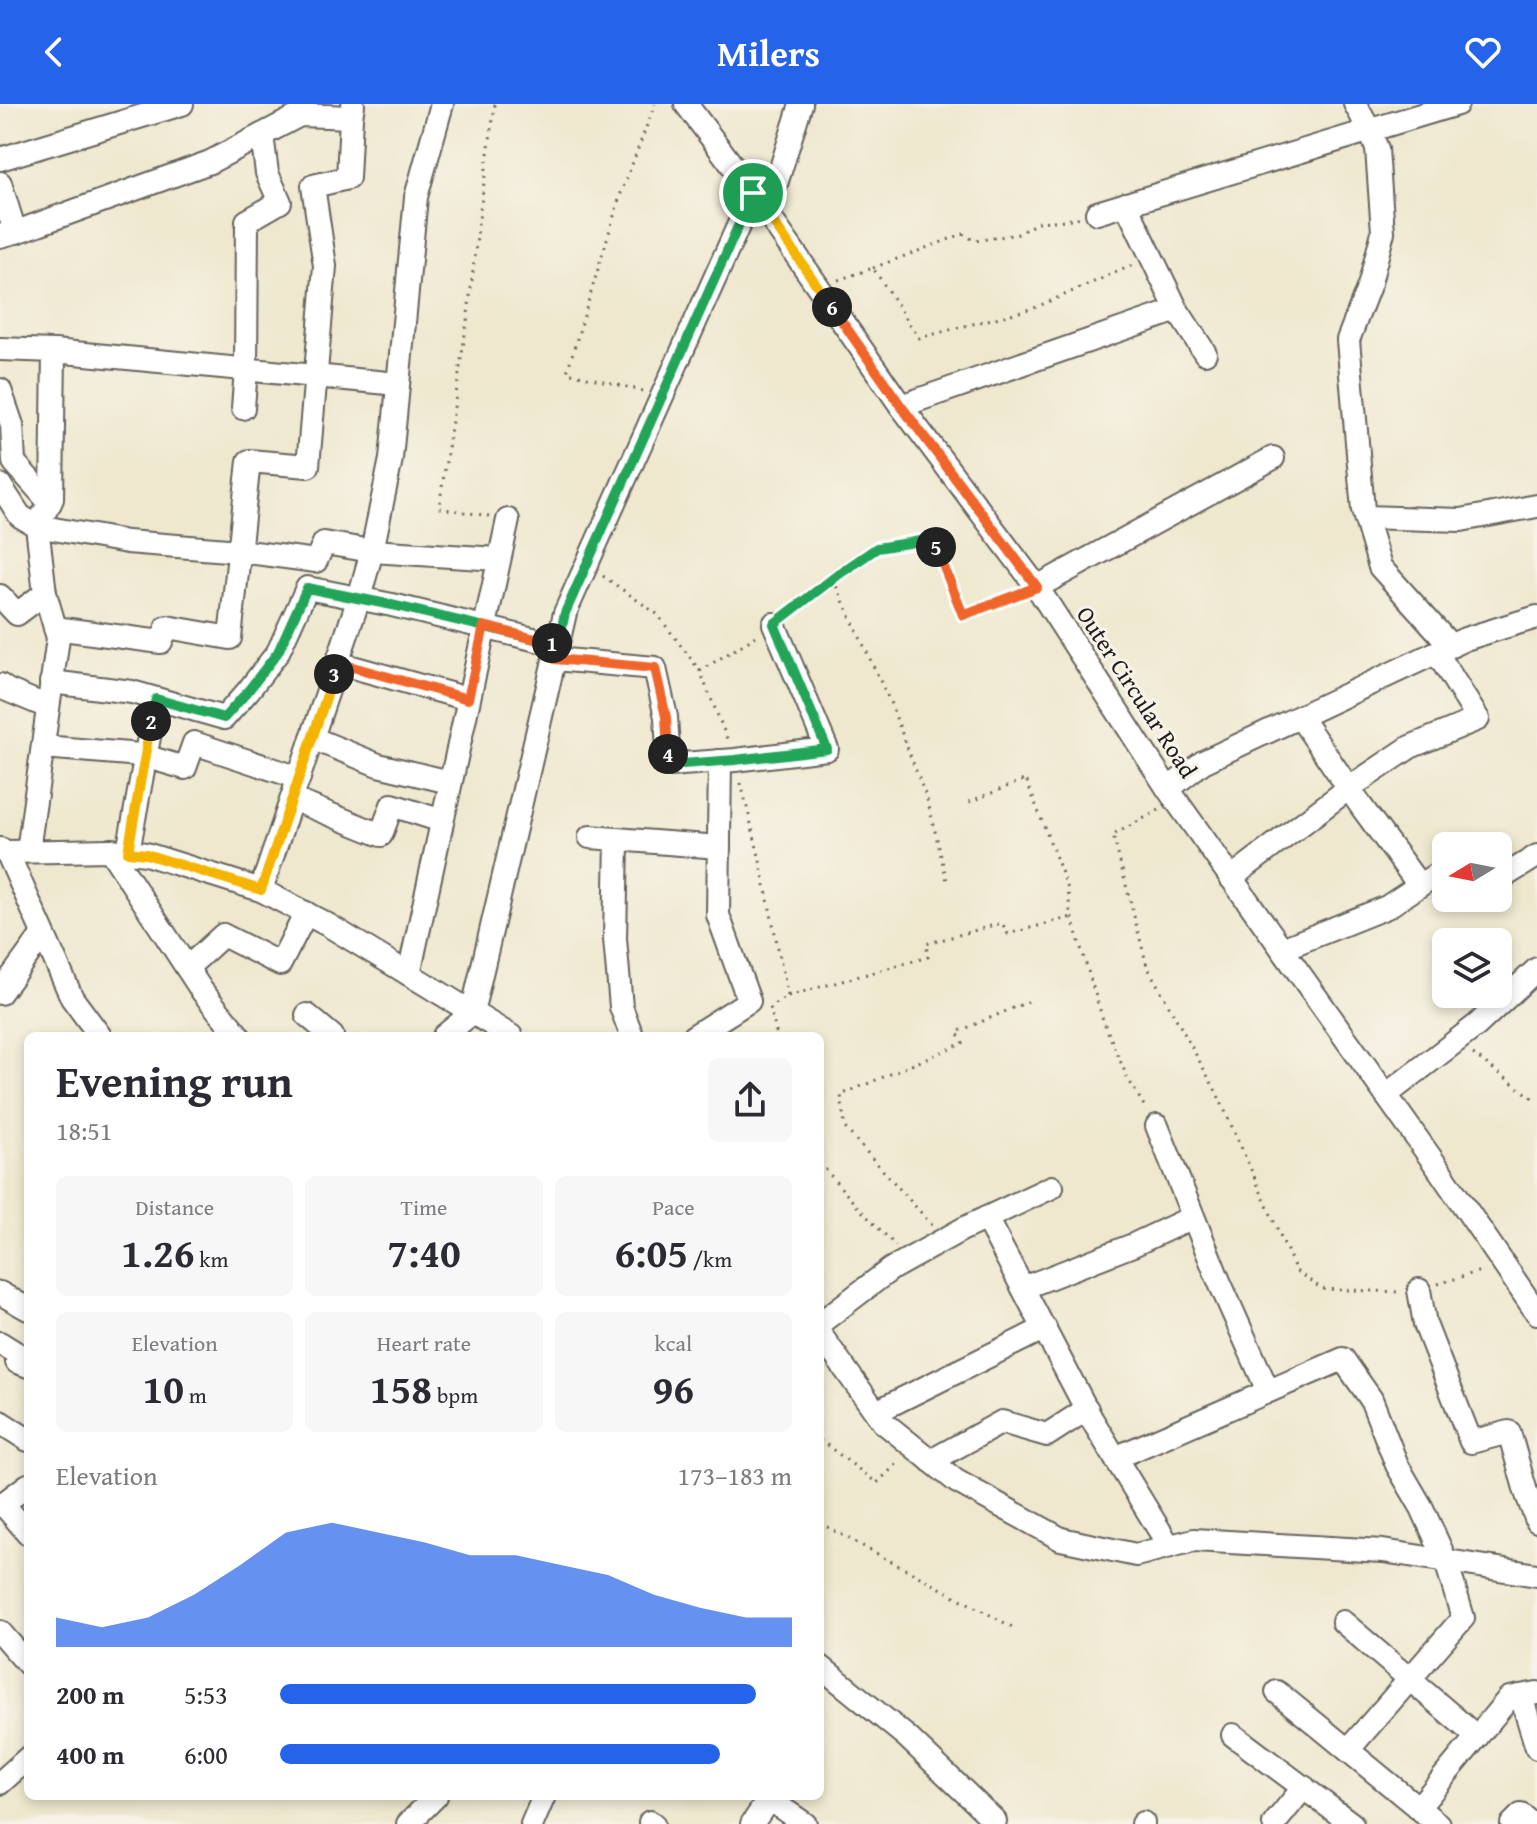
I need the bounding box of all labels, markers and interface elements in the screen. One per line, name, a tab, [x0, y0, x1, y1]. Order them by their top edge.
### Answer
text: Milers	[717, 26, 820, 79]
icon: back	[32, 30, 76, 74]
icon: heart	[1461, 30, 1505, 74]
pin	[719, 159, 787, 227]
icon: arrive	[731, 171, 775, 215]
pin: 6	[812, 287, 852, 327]
text: 6	[826, 291, 838, 323]
pin: 5	[916, 527, 956, 567]
text: 5	[930, 531, 942, 563]
street label: Outer Circular Road	[1068, 599, 1206, 785]
pin: 1	[532, 623, 572, 663]
text: 1	[546, 627, 558, 659]
pin: 3	[314, 654, 354, 694]
text: 3	[328, 658, 340, 690]
pin: 2	[131, 701, 171, 741]
text: 2	[145, 705, 157, 737]
pin: 4	[648, 734, 688, 774]
text: 4	[662, 738, 674, 770]
north arrow	[1432, 832, 1512, 912]
map controls	[1432, 832, 1512, 1008]
button: layers	[1432, 928, 1512, 1008]
text: Evening run	[56, 1049, 293, 1113]
button: share	[708, 1058, 792, 1142]
text: 18:51	[56, 1111, 112, 1150]
text: Distance	[135, 1191, 214, 1223]
text: Time	[401, 1191, 447, 1223]
text: Pace	[652, 1191, 694, 1223]
text: 1.26	[121, 1223, 194, 1282]
text: 7:40	[387, 1223, 461, 1282]
text: 6:05	[614, 1223, 688, 1282]
text: km	[194, 1243, 228, 1275]
text: /km	[688, 1243, 732, 1275]
text: Elevation	[132, 1327, 218, 1359]
text: Heart rate	[377, 1327, 471, 1359]
text: kcal	[655, 1327, 692, 1359]
text: 10	[143, 1359, 184, 1418]
text: 158	[370, 1359, 432, 1418]
text: 96	[653, 1359, 694, 1418]
text: m	[184, 1379, 207, 1411]
text: bpm	[432, 1379, 478, 1411]
text: Elevation	[56, 1456, 158, 1495]
text: 173–183 m	[678, 1456, 792, 1495]
text: 200 m	[56, 1675, 124, 1714]
text: 5:53	[184, 1675, 228, 1714]
text: 400 m	[56, 1735, 124, 1774]
text: 6:00	[184, 1735, 228, 1774]

